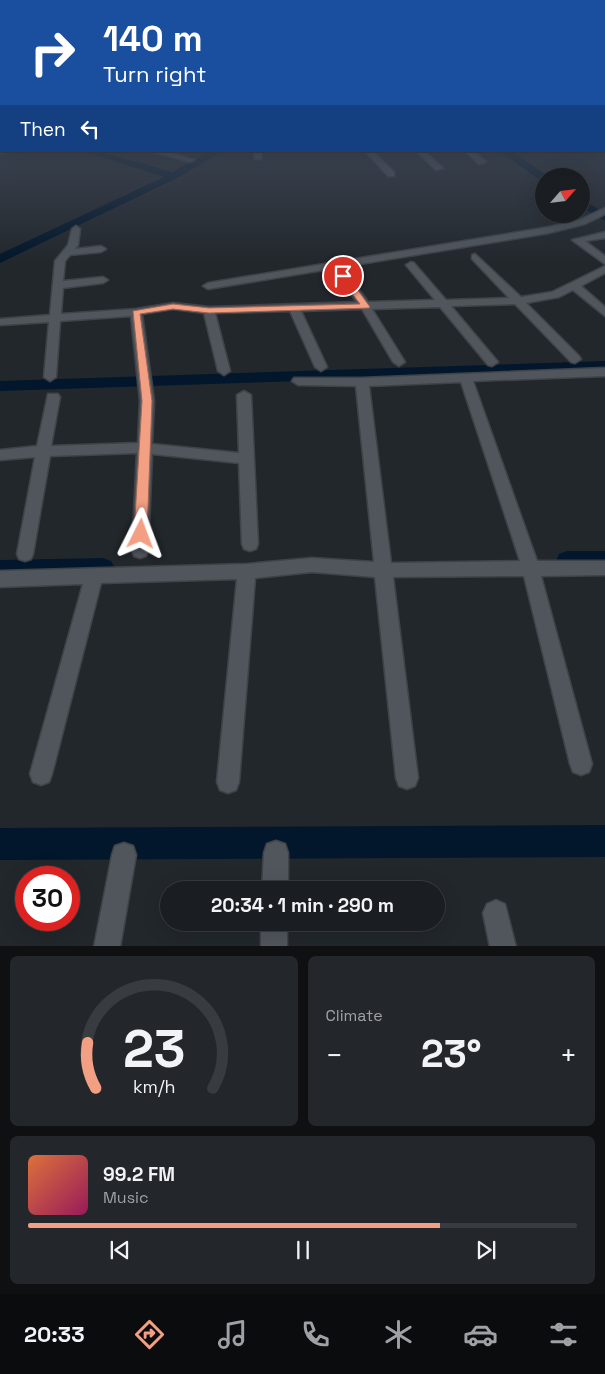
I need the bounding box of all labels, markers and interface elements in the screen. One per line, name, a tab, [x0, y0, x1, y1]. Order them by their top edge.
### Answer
text: 140 m	[103, 17, 203, 61]
icon: right	[20, 20, 85, 85]
text: Turn right	[103, 60, 206, 88]
icon: left	[76, 115, 104, 143]
text: Then	[20, 117, 66, 142]
north arrow	[535, 168, 590, 222]
map controls	[535, 168, 590, 223]
pin	[322, 255, 364, 297]
icon: arrive	[329, 262, 357, 290]
position arrow	[114, 507, 166, 559]
speed limit sign: 30	[15, 866, 80, 931]
text: 20:34 · 1 min · 290 m	[211, 893, 394, 918]
text: Climate	[326, 1005, 383, 1026]
text: 23	[122, 1016, 185, 1082]
text: 23°	[421, 1030, 482, 1078]
text: −	[326, 1037, 343, 1073]
text: +	[560, 1037, 577, 1073]
text: km/h	[132, 1075, 175, 1098]
text: 99.2 FM	[103, 1162, 175, 1187]
text: Music	[103, 1187, 149, 1208]
icon: previous	[106, 1236, 134, 1264]
icon: pause	[289, 1236, 317, 1264]
icon: next	[472, 1236, 500, 1264]
icon: directions	[132, 1317, 167, 1352]
icon: music	[215, 1317, 250, 1352]
icon: phone	[298, 1317, 333, 1352]
icon: climate	[381, 1317, 416, 1352]
icon: car	[463, 1317, 498, 1352]
icon: filters	[546, 1317, 581, 1352]
text: 20:33	[24, 1320, 85, 1348]

